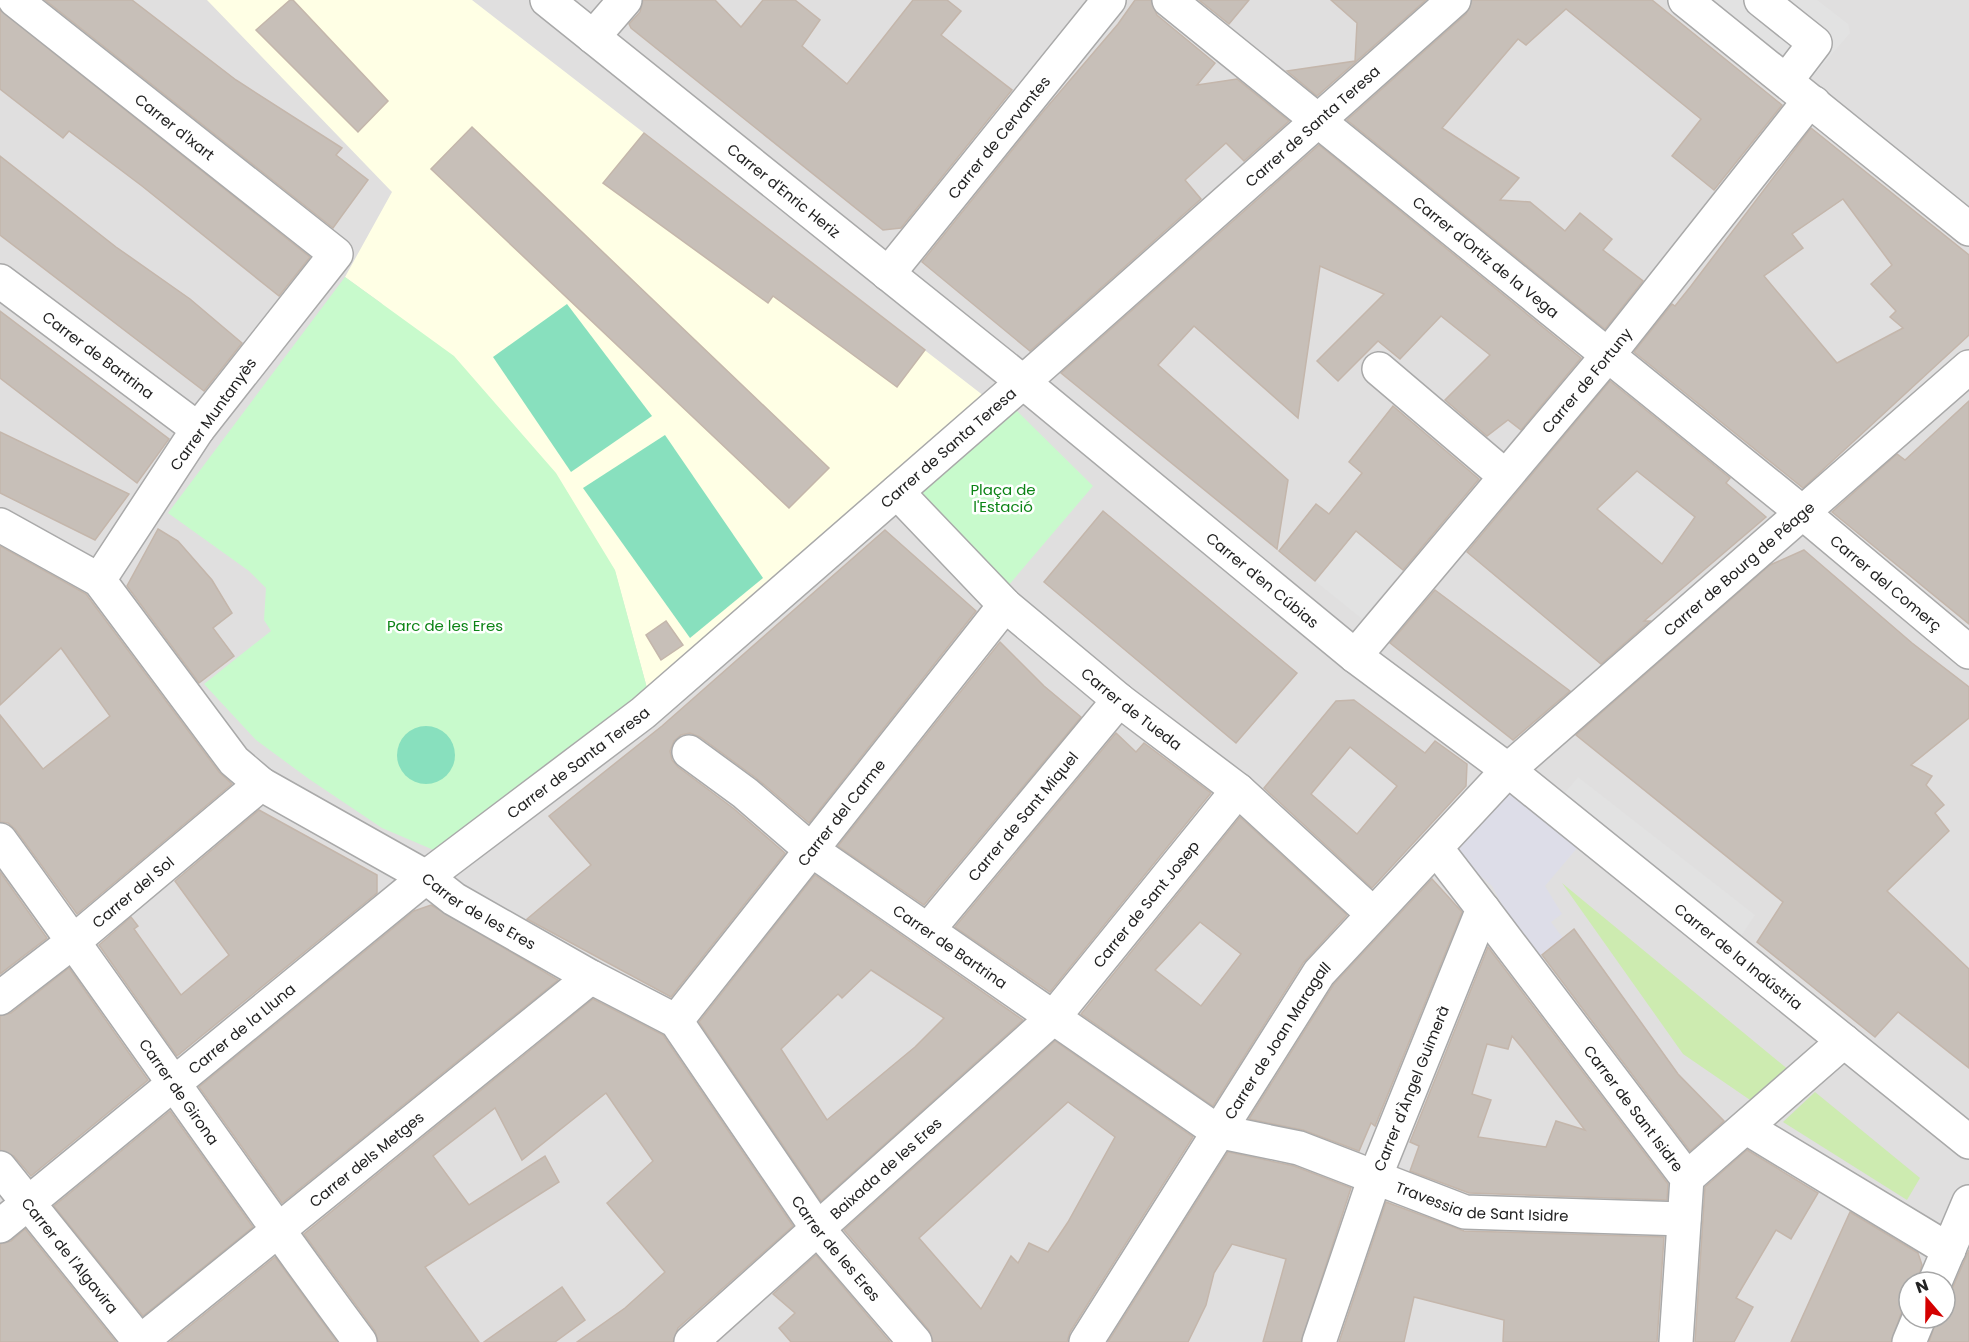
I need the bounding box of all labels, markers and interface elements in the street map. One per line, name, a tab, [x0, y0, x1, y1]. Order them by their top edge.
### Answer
street label: Carrer de Santa Teresa	[1240, 60, 1384, 191]
street label: Carrer de Cervantes	[942, 71, 1055, 203]
street label: Carrer d'Ixart	[131, 88, 219, 165]
street label: Carrer d'Enric Heriz	[723, 138, 845, 242]
street label: Carrer d'Ortiz de la Vega	[1408, 191, 1564, 322]
street label: Carrer de Bartrina	[38, 306, 159, 403]
street label: Carrer de Fortuny	[1536, 323, 1637, 437]
street label: Carrer Muntanyès	[165, 353, 261, 475]
street label: Carrer de Santa Teresa	[875, 382, 1020, 512]
park label: Plaça de l'Estació	[970, 479, 1036, 517]
street label: Carrer de Bourg de Péage	[1658, 497, 1819, 640]
street label: Carrer d'en Cúbias	[1202, 527, 1324, 633]
street label: Carrer del Comerç	[1826, 530, 1946, 636]
park label: Parc de les Eres	[387, 615, 503, 636]
street label: Carrer de Tueda	[1077, 662, 1186, 755]
street label: Carrer de Santa Teresa	[502, 702, 654, 823]
street label: Carrer de Sant Miquel	[962, 747, 1083, 885]
street label: Carrer del Carme	[792, 754, 890, 870]
street label: Carrer de Sant Josep	[1088, 836, 1204, 972]
street label: Carrer del Sol	[87, 851, 178, 932]
street label: Carrer de les Eres	[418, 867, 540, 954]
street label: Carrer de la Indústria	[1670, 898, 1807, 1014]
street label: Carrer de Bartrina	[889, 899, 1012, 993]
street label: Carrer de Joan Maragall	[1219, 957, 1335, 1123]
street label: Carrer de la Lluna	[183, 978, 299, 1078]
street label: Carrer d'Àngel Guimerà	[1368, 1002, 1454, 1174]
street label: Carrer de Girona	[135, 1034, 224, 1149]
street label: Carrer de Sant Isidre	[1579, 1041, 1689, 1176]
street label: Carrer dels Metges	[304, 1106, 428, 1212]
street label: Baixada de les Eres	[825, 1112, 946, 1224]
street label: Travessia de Sant Isidre	[1393, 1176, 1569, 1226]
street label: Carrer de les Eres	[787, 1191, 886, 1305]
street label: Carrer de l'Algavira	[17, 1193, 123, 1318]
north arrow	[1897, 1270, 1957, 1330]
text: N	[1912, 1274, 1932, 1299]

